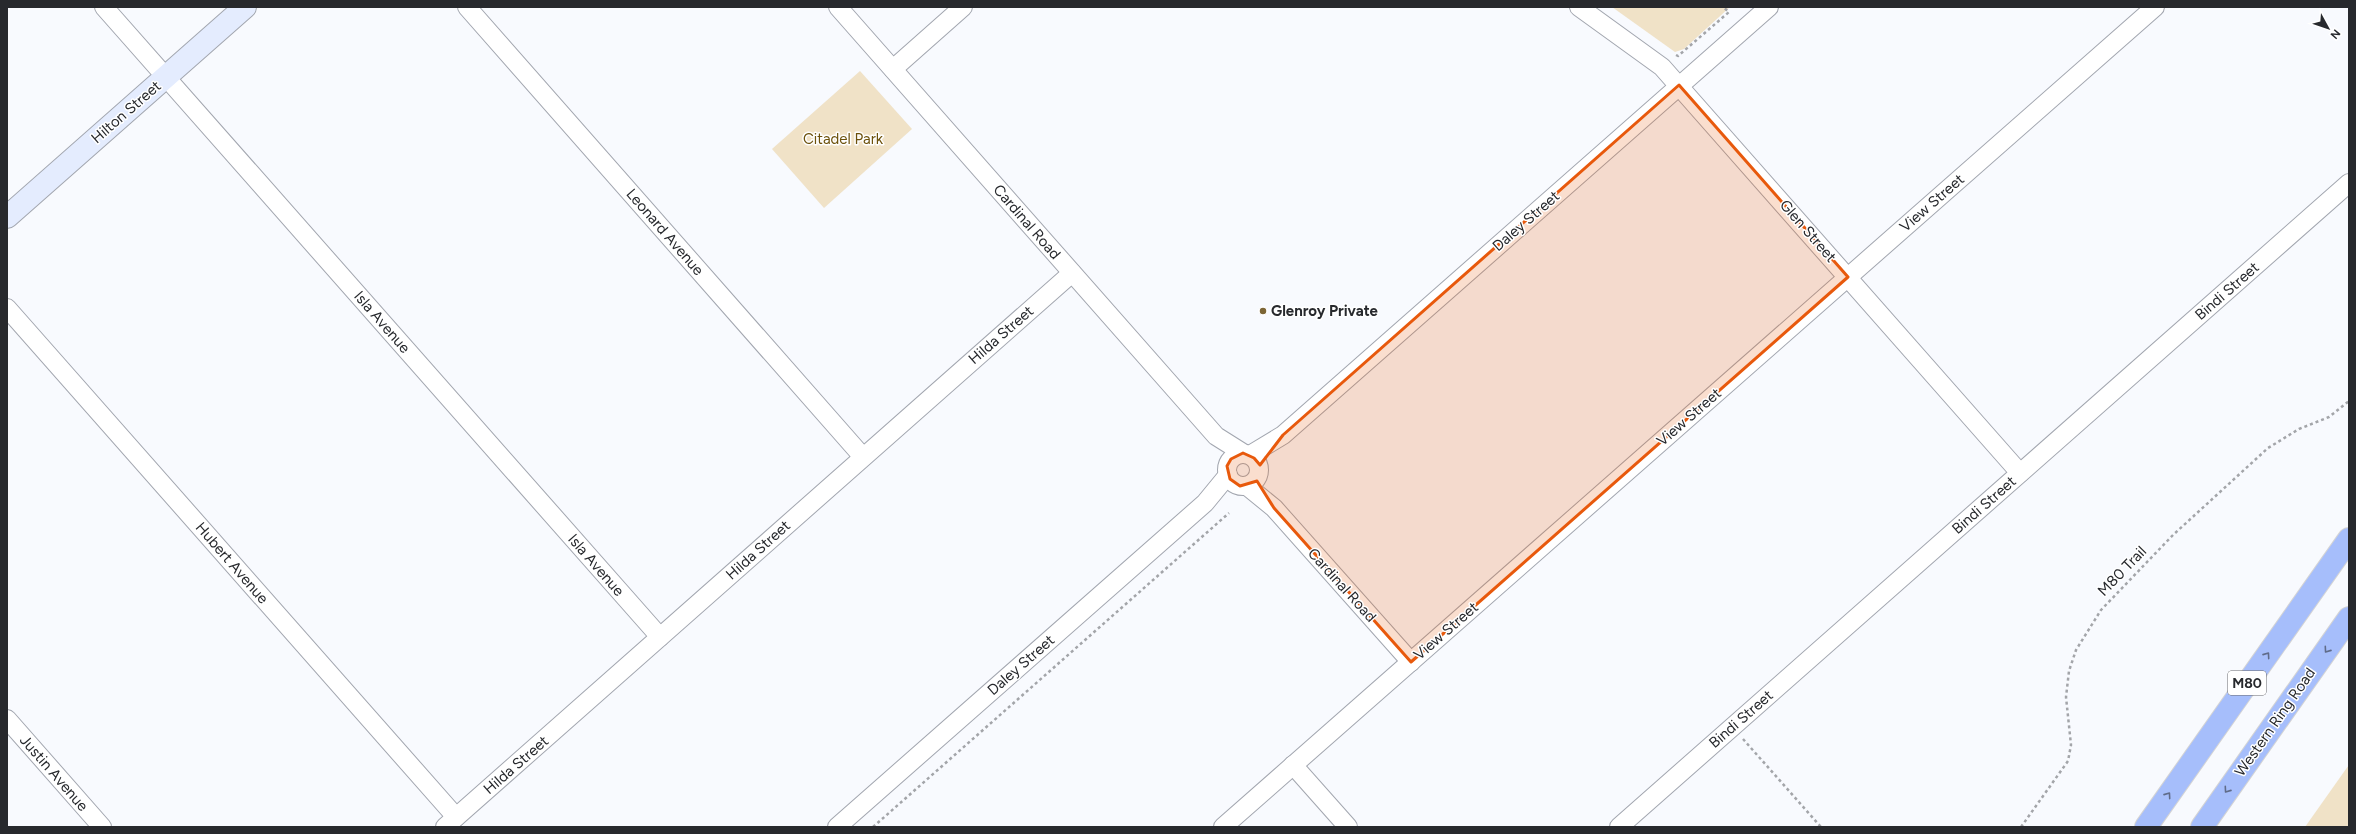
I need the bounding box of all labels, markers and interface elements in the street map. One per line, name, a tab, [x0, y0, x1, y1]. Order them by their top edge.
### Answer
north arrow	[2308, 8, 2348, 48]
text: N	[2328, 27, 2343, 42]
street label: Hilton Street	[87, 77, 165, 147]
park label: Citadel Park	[803, 130, 884, 148]
street label: View Street	[1896, 170, 1968, 236]
street label: Cardinal Road	[990, 181, 1064, 263]
street label: Leonard Avenue	[622, 185, 708, 279]
street label: Daley Street	[1489, 187, 1563, 255]
street label: Glen Street	[1776, 196, 1840, 266]
street label: Bindi Street	[2191, 258, 2263, 324]
street label: Isla Avenue	[350, 287, 414, 357]
street label: Hilda Street	[965, 302, 1037, 368]
place label: Glenroy Private	[1271, 302, 1379, 320]
marker: Glenroy Private	[1258, 306, 1268, 316]
street label: View Street	[1653, 384, 1725, 450]
street label: Bindi Street	[1948, 472, 2020, 538]
street label: Hilda Street	[722, 516, 794, 584]
street label: Hubert Avenue	[192, 519, 272, 607]
street label: Isla Avenue	[564, 530, 628, 600]
street label: M80 Trail	[2094, 542, 2150, 600]
street label: Cardinal Road	[1304, 544, 1380, 626]
street label: View Street	[1410, 598, 1482, 664]
street label: Daley Street	[984, 631, 1058, 699]
one-way arrow	[2325, 645, 2332, 652]
one-way arrow	[2262, 652, 2269, 659]
street label: Western Ring Road	[2231, 664, 2319, 780]
road number: M80	[2228, 671, 2266, 695]
street label: Bindi Street	[1705, 686, 1777, 752]
street label: Justin Avenue	[16, 731, 92, 815]
street label: Hilda Street	[480, 732, 552, 798]
one-way arrow	[2225, 786, 2232, 793]
one-way arrow	[2163, 792, 2171, 799]

